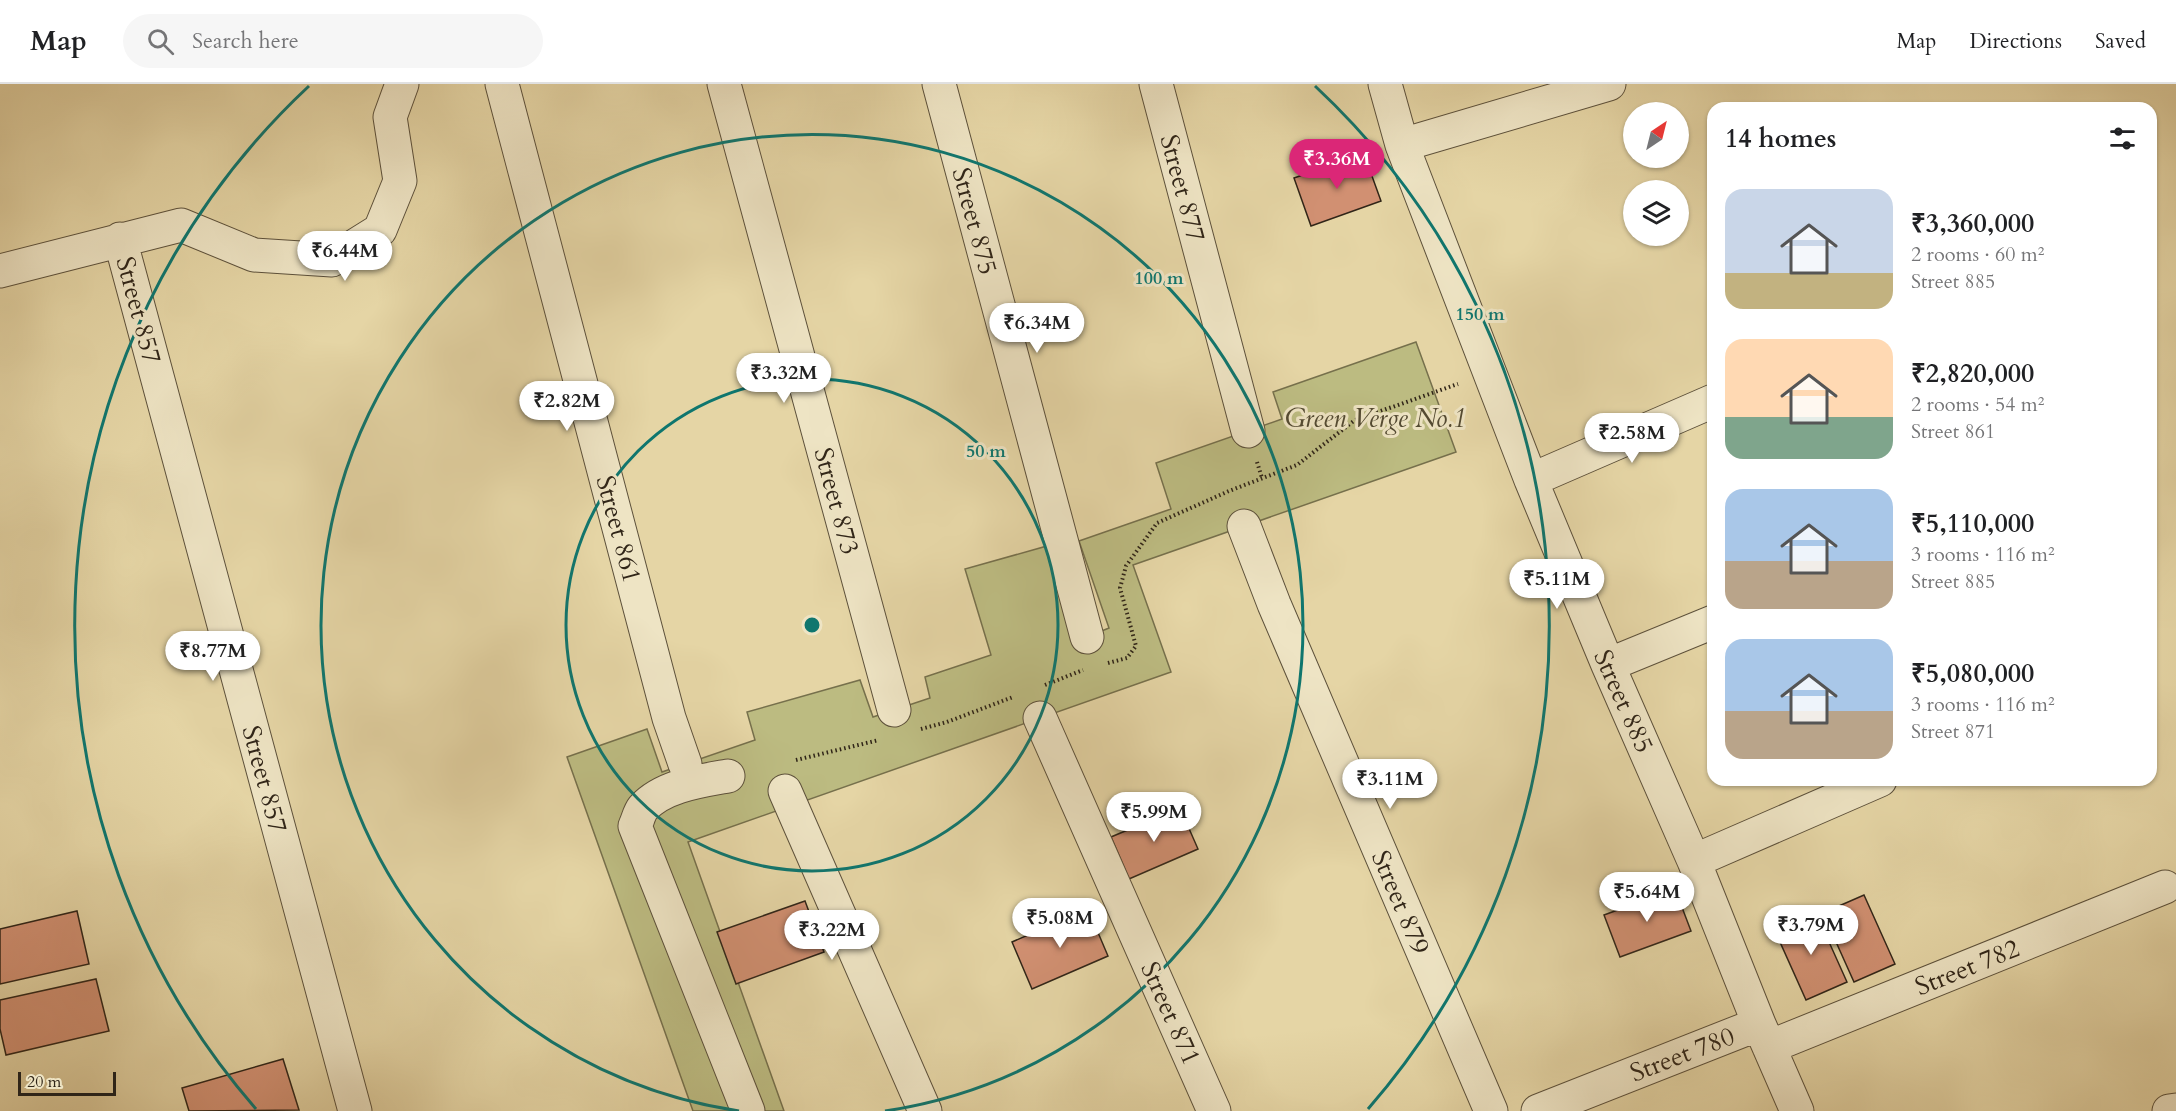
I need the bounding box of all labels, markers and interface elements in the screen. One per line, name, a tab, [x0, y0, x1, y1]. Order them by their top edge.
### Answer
search box	[123, 14, 543, 68]
text: Map	[30, 22, 87, 60]
icon: search	[144, 25, 177, 58]
text: Search here	[192, 26, 299, 56]
text: Map	[1896, 27, 1936, 56]
text: Directions	[1969, 27, 2062, 56]
text: Saved	[2095, 27, 2146, 56]
north arrow	[1623, 102, 1689, 168]
map controls	[1623, 102, 1689, 246]
text: 14 homes	[1725, 121, 1836, 156]
icon: filters	[2106, 122, 2139, 155]
street label: Street 877	[1151, 131, 1214, 246]
pin: ₹3.36M	[1288, 139, 1386, 190]
text: ₹3.36M	[1303, 145, 1371, 172]
street label: Street 875	[943, 164, 1006, 279]
button: layers	[1623, 180, 1689, 246]
text: ₹3,360,000	[1911, 206, 2034, 241]
icon: home	[1773, 213, 1845, 285]
pin: ₹6.44M	[296, 231, 394, 282]
text: ₹6.44M	[311, 237, 379, 264]
text: 2 rooms · 60 m²	[1911, 241, 2044, 268]
street label: Street 857	[107, 253, 170, 368]
text: 100 m	[1134, 266, 1184, 291]
text: Street 885	[1911, 268, 1995, 295]
text: 150 m	[1455, 302, 1505, 327]
pin: ₹6.34M	[988, 303, 1086, 354]
text: ₹6.34M	[1003, 309, 1071, 336]
pin: ₹3.32M	[735, 353, 833, 404]
text: ₹2,820,000	[1911, 356, 2034, 391]
text: ₹3.32M	[750, 359, 818, 386]
icon: home	[1773, 363, 1845, 435]
pin: ₹2.82M	[518, 381, 616, 432]
text: ₹2.82M	[533, 387, 601, 414]
text: 2 rooms · 54 m²	[1911, 391, 2044, 418]
park label: Green Verge No.1	[1285, 401, 1465, 436]
pin: ₹2.58M	[1583, 413, 1681, 464]
text: Street 861	[1911, 418, 1995, 445]
text: ₹2.58M	[1598, 419, 1666, 446]
text: 50 m	[966, 439, 1006, 464]
street label: Street 873	[805, 444, 868, 559]
street label: Street 861	[587, 472, 650, 587]
text: ₹5,110,000	[1911, 506, 2034, 541]
icon: home	[1773, 513, 1845, 585]
text: 3 rooms · 116 m²	[1911, 541, 2055, 568]
pin: ₹5.11M	[1508, 559, 1606, 610]
text: ₹5.11M	[1523, 565, 1591, 592]
text: Street 885	[1911, 568, 1995, 595]
centre of rings	[802, 615, 822, 635]
pin: ₹8.77M	[164, 631, 262, 682]
text: ₹8.77M	[179, 637, 247, 664]
street label: Street 885	[1585, 644, 1662, 758]
text: ₹5,080,000	[1911, 656, 2034, 691]
icon: home	[1773, 663, 1845, 735]
text: 3 rooms · 116 m²	[1911, 691, 2055, 718]
text: Street 871	[1911, 718, 1995, 745]
street label: Street 857	[233, 722, 296, 837]
pin: ₹3.11M	[1341, 759, 1439, 810]
text: ₹3.11M	[1356, 765, 1424, 792]
pin: ₹5.99M	[1105, 792, 1203, 843]
text: ₹5.99M	[1120, 798, 1188, 825]
street label: Street 879	[1363, 845, 1438, 959]
pin: ₹5.64M	[1598, 872, 1696, 923]
text: ₹5.64M	[1613, 878, 1681, 905]
pin: ₹5.08M	[1011, 898, 1109, 949]
text: ₹5.08M	[1026, 904, 1094, 931]
pin: ₹3.79M	[1762, 905, 1860, 956]
pin: ₹3.22M	[783, 910, 881, 961]
text: ₹3.79M	[1777, 911, 1845, 938]
text: ₹3.22M	[798, 916, 866, 943]
street label: Street 782	[1910, 931, 2024, 1004]
street label: Street 871	[1132, 956, 1209, 1070]
street label: Street 780	[1625, 1019, 1740, 1090]
scale bar	[18, 1069, 116, 1096]
text: 20 m	[27, 1071, 61, 1093]

